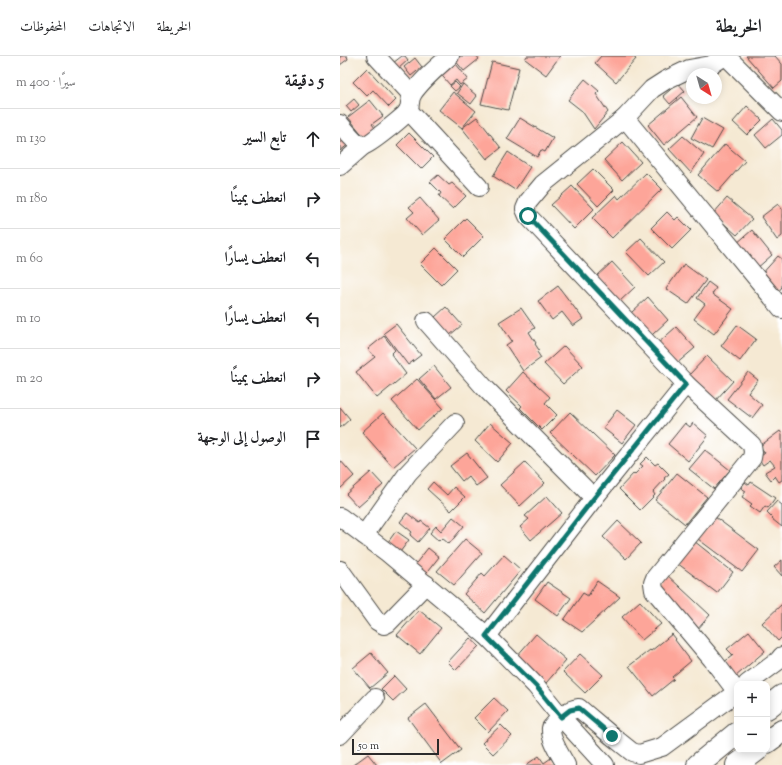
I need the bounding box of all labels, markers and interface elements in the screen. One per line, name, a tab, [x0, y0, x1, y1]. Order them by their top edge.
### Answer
text: الخريطة	[716, 14, 762, 41]
text: المحفوظات	[20, 18, 66, 38]
text: الاتجاهات	[88, 18, 135, 38]
text: الخريطة	[157, 18, 191, 38]
north arrow	[686, 68, 722, 104]
text: 5 دقيقة	[285, 70, 324, 94]
text: سيرًا · 400 m	[16, 74, 76, 92]
text: تابع السير	[244, 128, 286, 149]
icon: ahead	[302, 128, 324, 150]
text: 130 m	[16, 130, 46, 148]
text: انعطف يمينًا	[231, 188, 286, 209]
icon: right	[302, 188, 324, 210]
text: 180 m	[16, 190, 47, 208]
route start	[519, 207, 537, 225]
text: انعطف يسارًا	[225, 248, 286, 269]
icon: left	[302, 248, 324, 270]
text: 60 m	[16, 250, 43, 268]
text: انعطف يسارًا	[225, 308, 286, 329]
icon: left	[302, 308, 324, 330]
text: 10 m	[16, 310, 41, 328]
text: انعطف يمينًا	[231, 368, 286, 389]
icon: right	[302, 368, 324, 390]
text: 20 m	[16, 370, 43, 388]
text: الوصول إلى الوجهة	[197, 428, 286, 449]
icon: arrive	[302, 428, 324, 450]
map controls	[734, 681, 770, 753]
button: +	[734, 681, 770, 717]
button: −	[734, 717, 770, 753]
route end	[603, 727, 621, 745]
scale bar	[352, 737, 439, 756]
text: 50 m	[358, 738, 379, 754]

